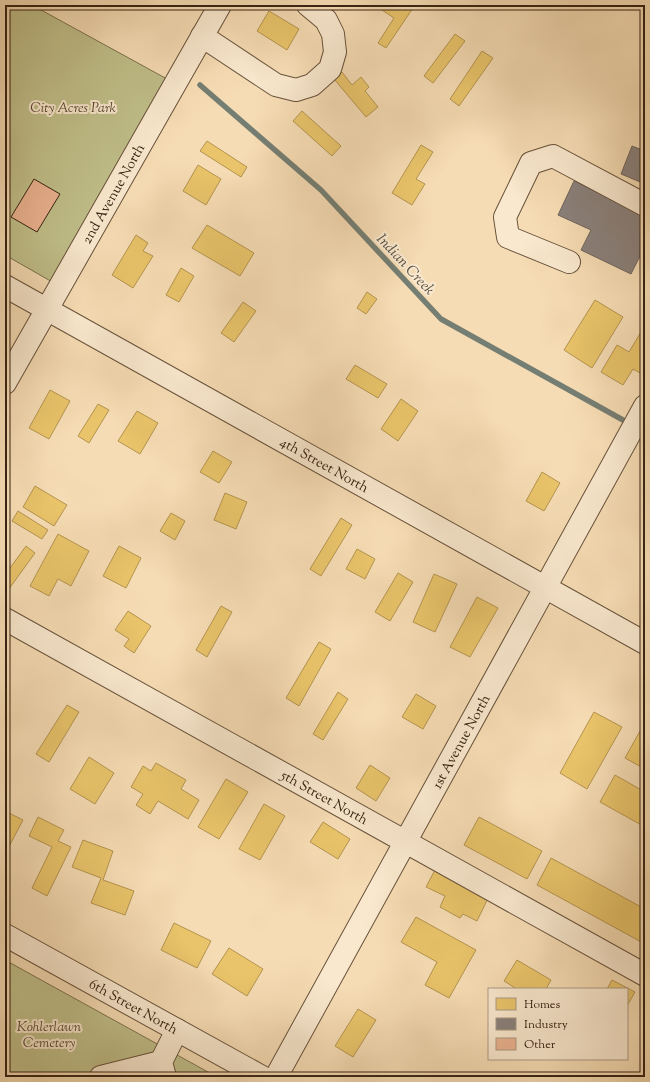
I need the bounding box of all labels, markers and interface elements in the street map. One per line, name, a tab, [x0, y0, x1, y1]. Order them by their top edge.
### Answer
park label: City Acres Park	[30, 99, 117, 119]
street label: 2nd Avenue North	[78, 141, 151, 248]
water label: Indian Creek	[371, 230, 439, 300]
street label: 4th Street North	[276, 433, 372, 499]
street label: 1st Avenue North	[428, 692, 496, 793]
street label: 5th Street North	[276, 766, 371, 831]
street label: 6th Street North	[85, 975, 181, 1041]
legend	[488, 988, 628, 1060]
text: Homes	[524, 996, 560, 1014]
text: Industry	[524, 1016, 568, 1034]
park label: Kohlerlawn Cemetery	[17, 1018, 82, 1054]
text: Other	[524, 1036, 556, 1054]

